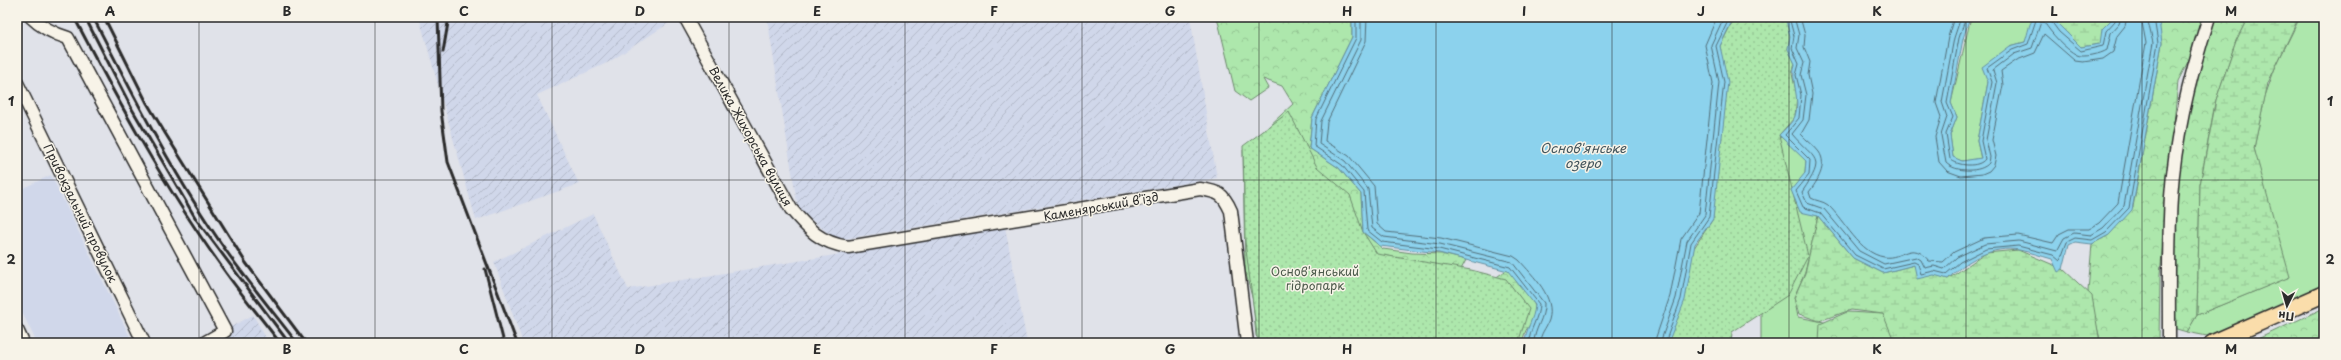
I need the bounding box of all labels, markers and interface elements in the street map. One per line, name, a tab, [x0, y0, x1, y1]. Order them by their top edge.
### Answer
text: A	[105, 1, 115, 20]
text: B	[283, 1, 292, 20]
text: C	[459, 1, 469, 20]
text: D	[635, 1, 645, 20]
text: E	[813, 1, 821, 20]
text: F	[990, 1, 998, 20]
text: G	[1165, 1, 1175, 20]
text: H	[1342, 1, 1352, 20]
text: I	[1522, 1, 1526, 20]
text: J	[1697, 1, 1705, 20]
text: K	[1872, 1, 1882, 20]
text: L	[2050, 1, 2058, 20]
text: M	[2225, 1, 2237, 20]
street label: Велика Жихорська вулиця	[705, 63, 797, 209]
text: 1	[8, 91, 14, 110]
text: 1	[2327, 91, 2333, 110]
water label: Основ'янське озеро	[1540, 138, 1627, 172]
street label: Привокзальний провулок	[40, 141, 123, 286]
street label: Каменярський в’їзд	[1042, 187, 1160, 225]
text: 2	[6, 249, 16, 268]
text: 2	[2325, 249, 2335, 268]
park label: Основ'янський гідропарк	[1271, 262, 1359, 294]
north arrow	[2267, 286, 2307, 326]
text: Пн	[2277, 307, 2295, 326]
text: A	[105, 339, 115, 358]
text: B	[283, 339, 292, 358]
text: C	[459, 339, 469, 358]
text: D	[635, 339, 645, 358]
text: E	[813, 339, 821, 358]
text: F	[990, 339, 998, 358]
text: G	[1165, 339, 1175, 358]
text: H	[1342, 339, 1352, 358]
text: I	[1522, 339, 1526, 358]
text: J	[1697, 339, 1705, 358]
text: K	[1872, 339, 1882, 358]
text: L	[2050, 339, 2058, 358]
text: M	[2225, 339, 2237, 358]

